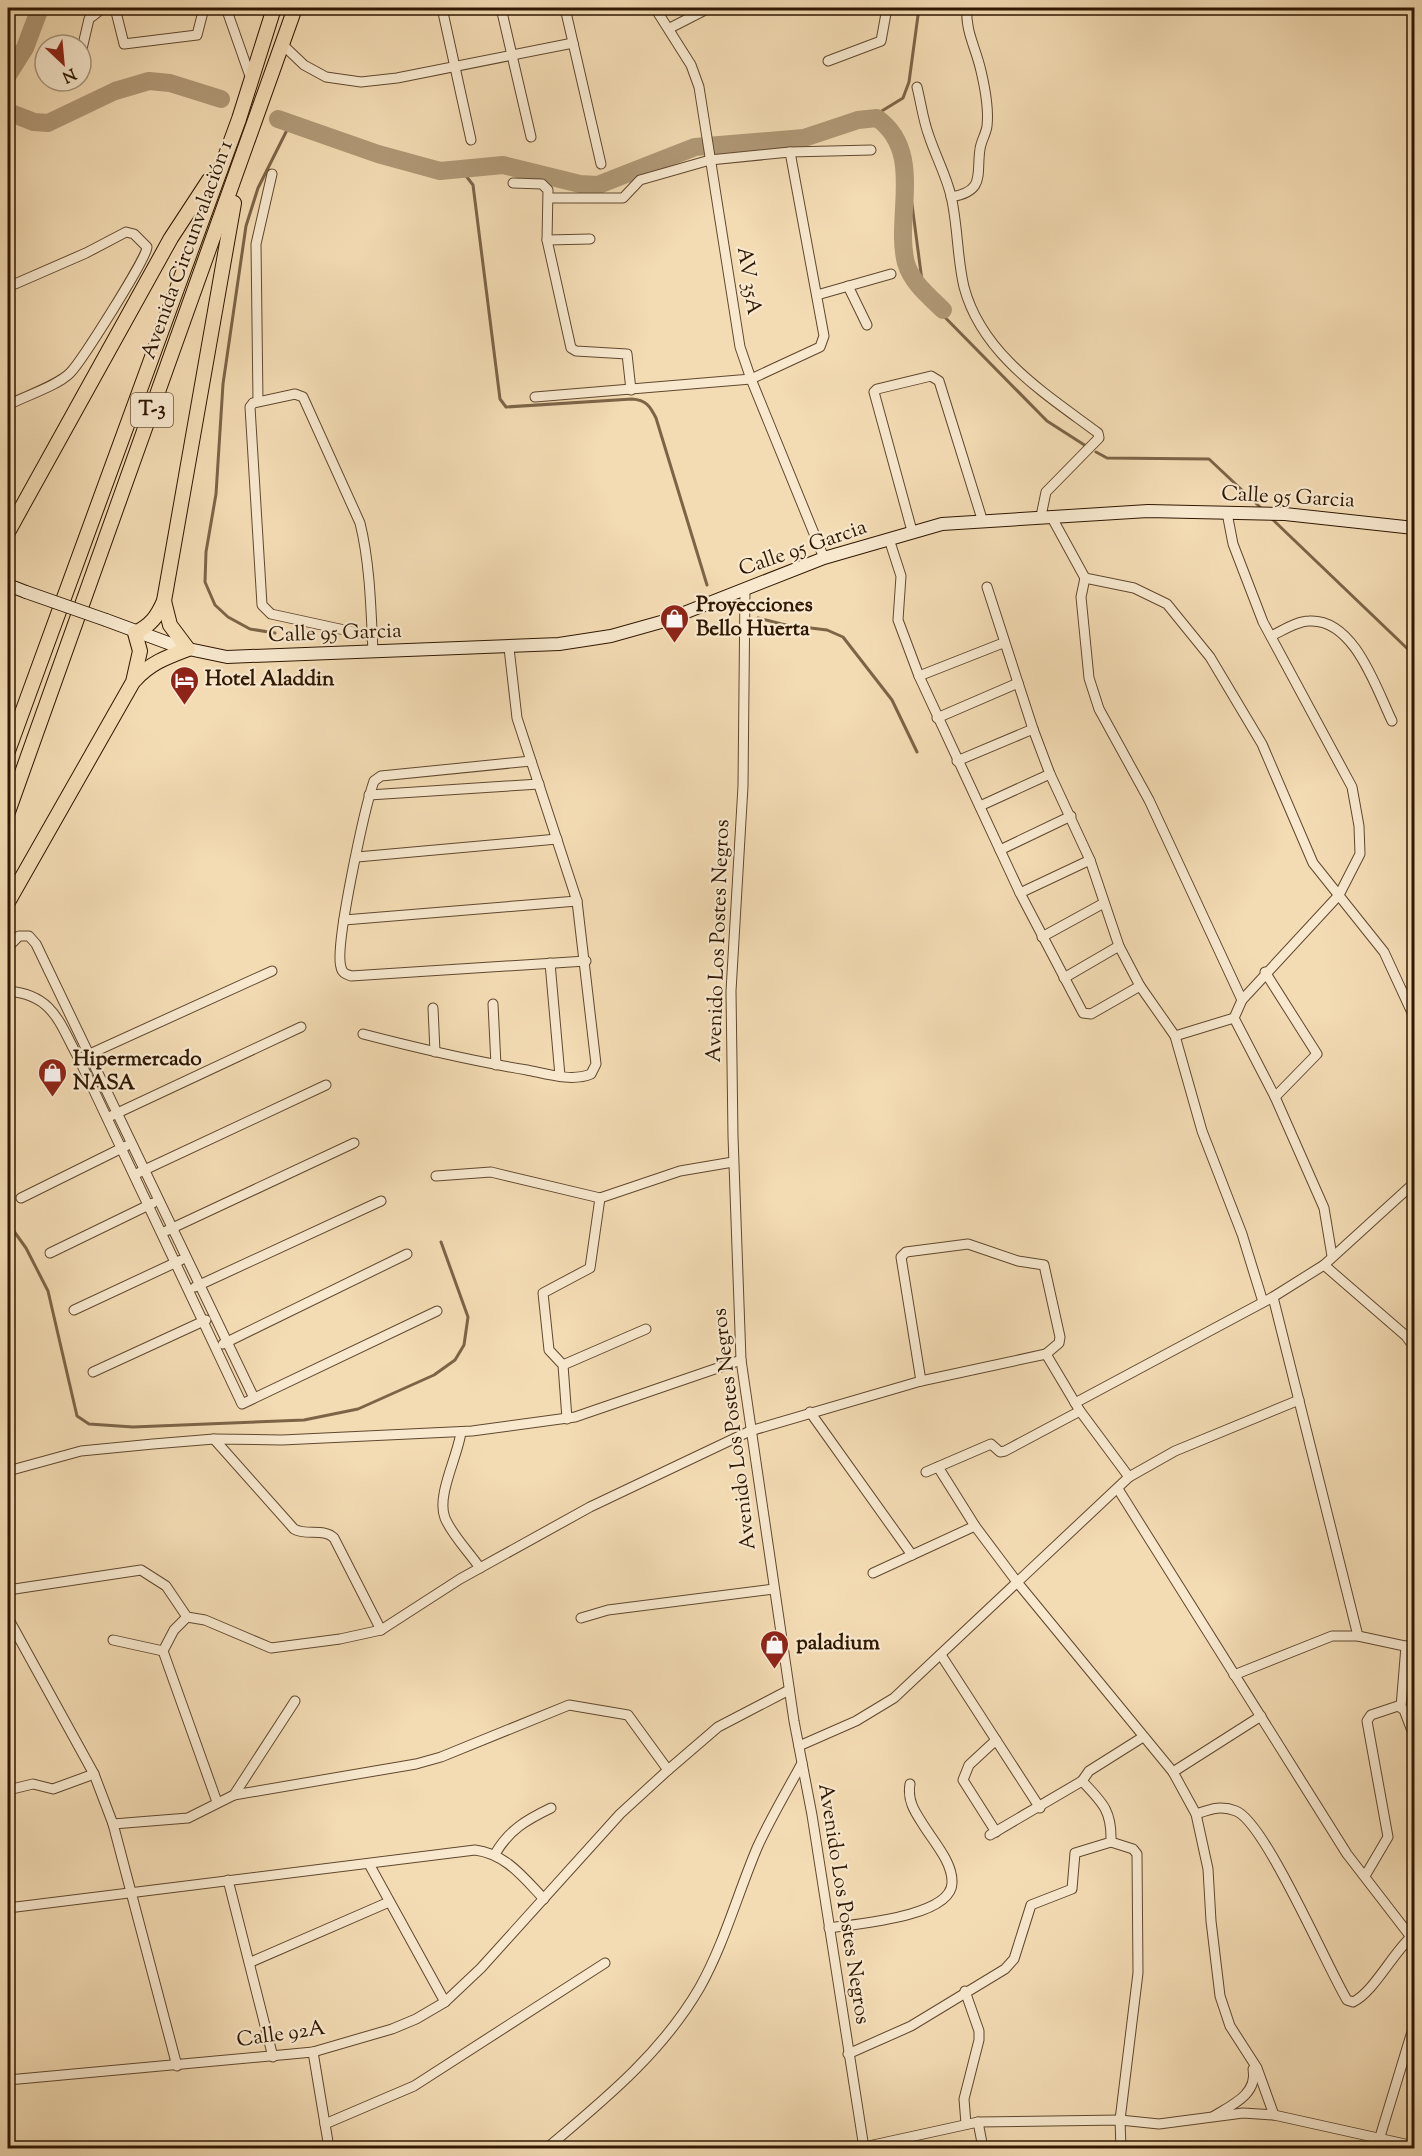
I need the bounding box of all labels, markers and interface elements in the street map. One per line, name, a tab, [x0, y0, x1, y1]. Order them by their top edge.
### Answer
north arrow	[33, 33, 93, 93]
text: N	[57, 61, 79, 87]
street label: Avenida Circunvalación 1	[134, 136, 242, 364]
street label: AV 35A	[728, 245, 768, 317]
road number: T-3	[131, 393, 173, 427]
street label: Calle 95 Garcia	[1220, 480, 1356, 516]
street label: Calle 95 Garcia	[735, 513, 871, 585]
place label: Proyecciones Bello Huerta	[696, 591, 813, 645]
shop icon: Proyecciones Bello Huerta	[659, 602, 691, 644]
street label: Calle 95 Garcia	[268, 617, 403, 651]
hotel icon: Hotel Aladdin	[168, 664, 200, 706]
place label: Hotel Aladdin	[205, 665, 335, 695]
street label: Avenido Los Postes Negros	[700, 819, 738, 1063]
place label: Hipermercado NASA	[73, 1045, 202, 1099]
shop icon: Hipermercado NASA	[36, 1056, 68, 1098]
street label: Avenido Los Postes Negros	[705, 1306, 765, 1552]
shop icon: paladium	[759, 1628, 791, 1670]
place label: paladium	[796, 1629, 880, 1659]
street label: Avenido Los Postes Negros	[809, 1781, 877, 2027]
street label: Calle 92A	[235, 2014, 327, 2056]

